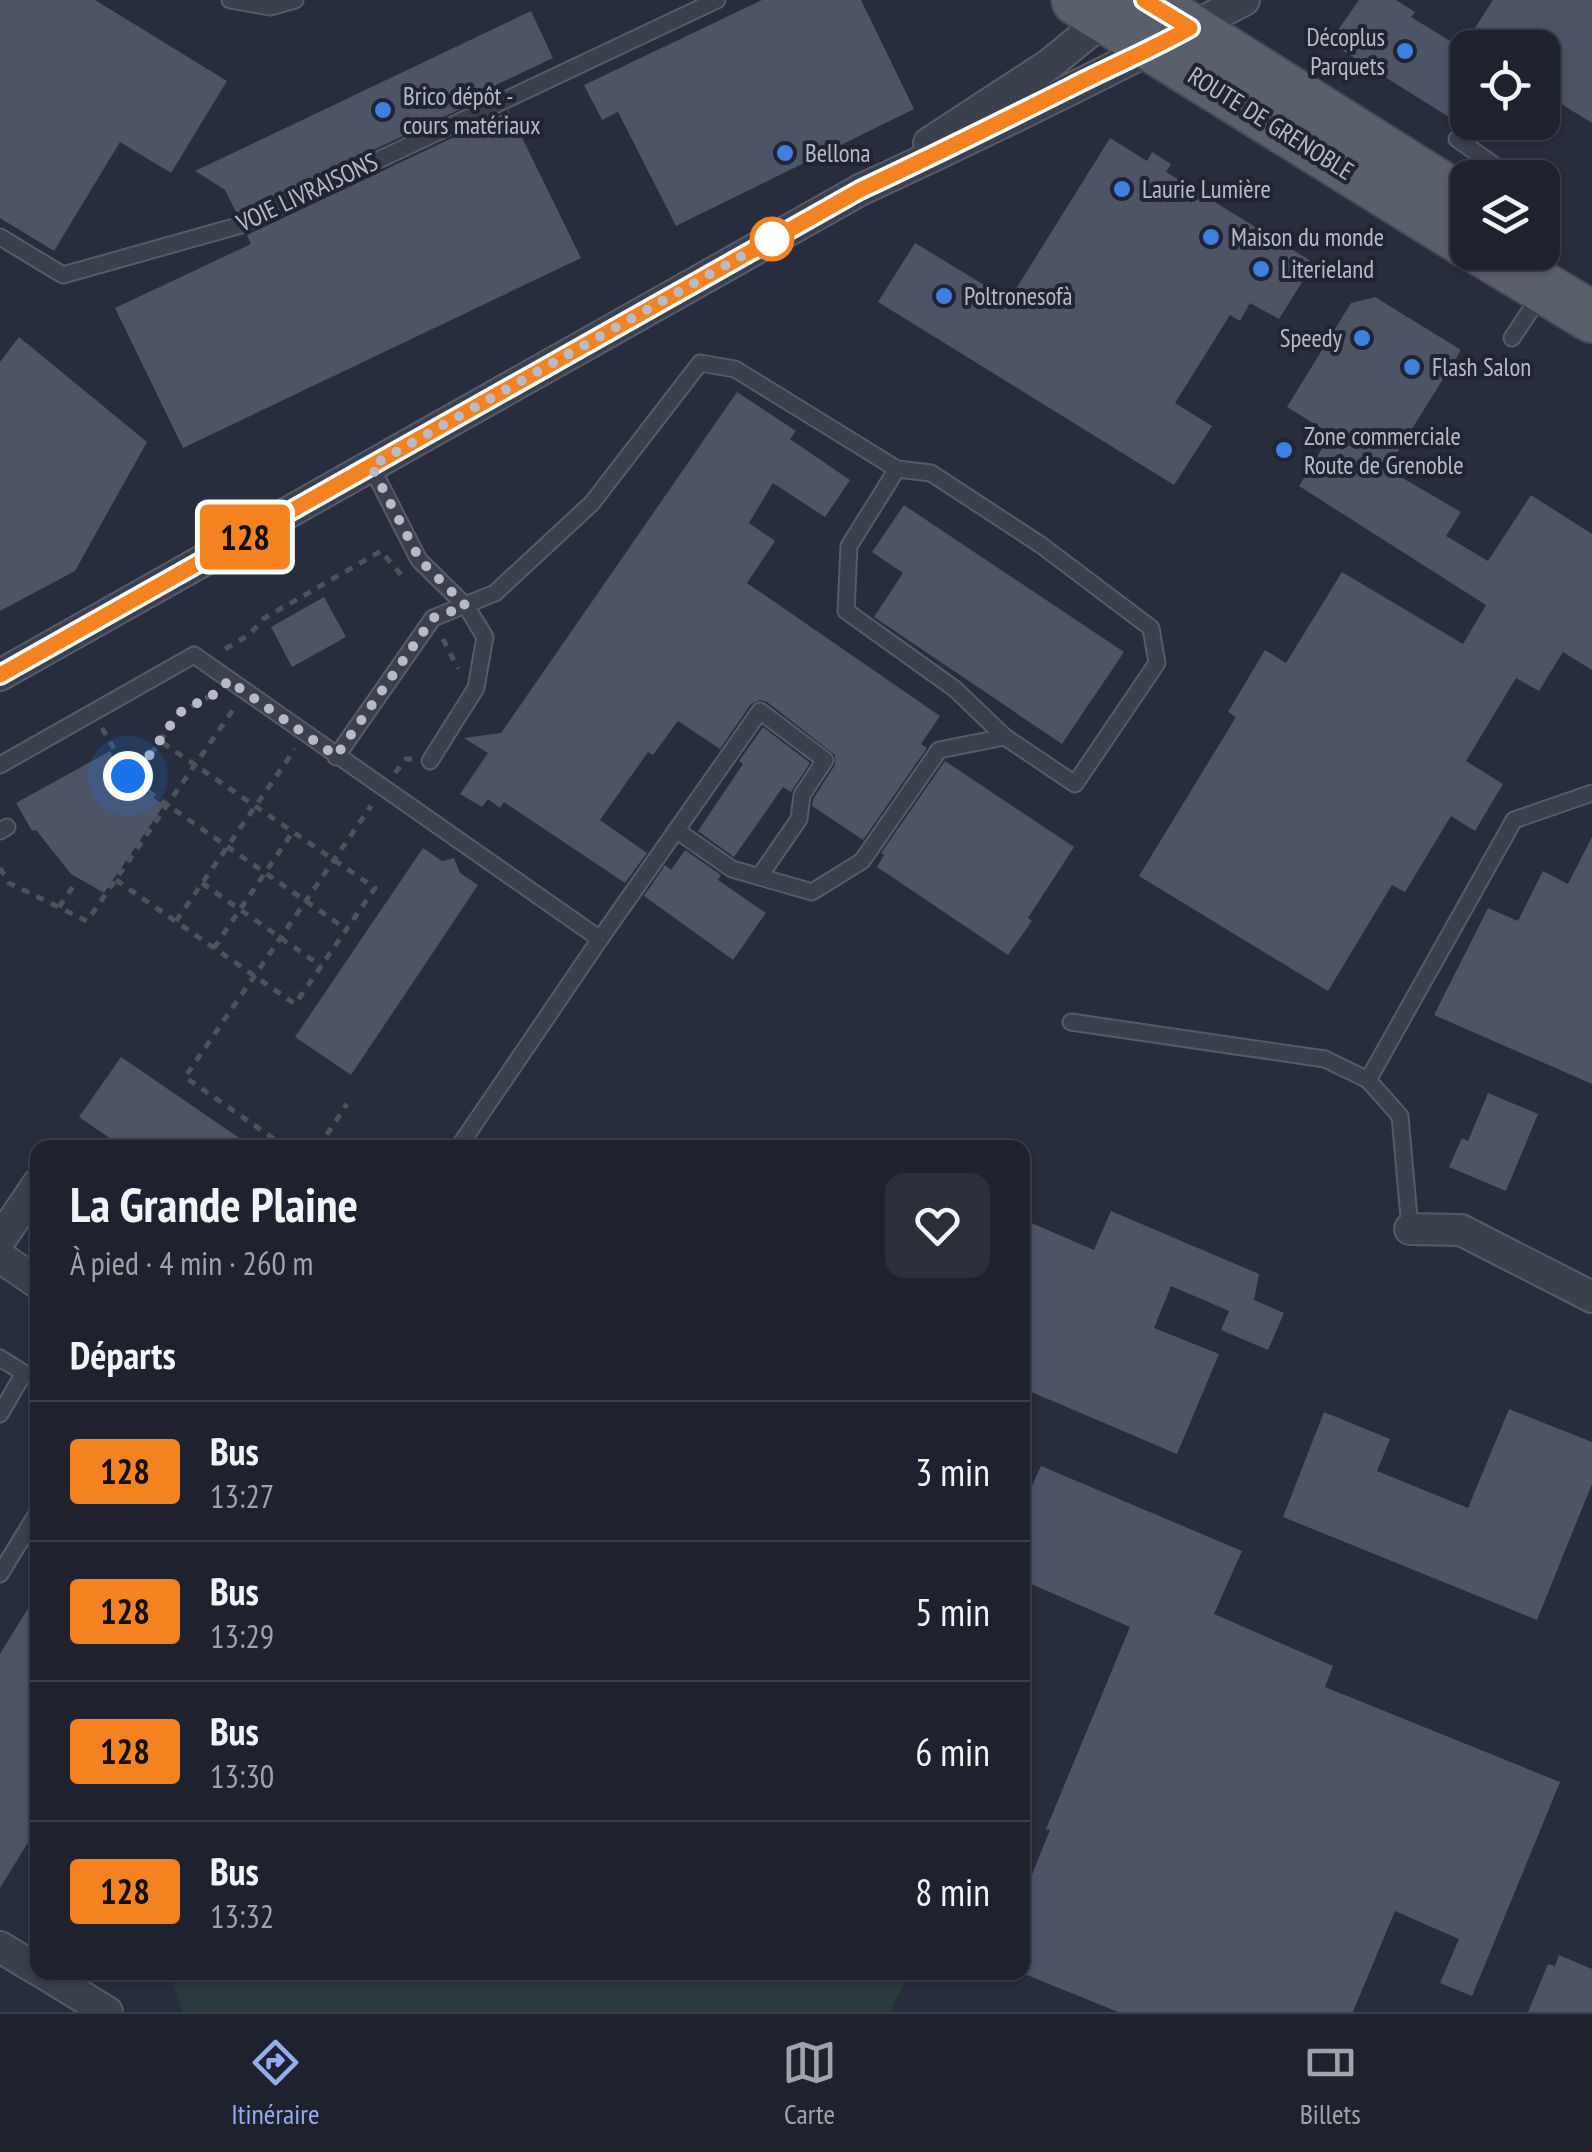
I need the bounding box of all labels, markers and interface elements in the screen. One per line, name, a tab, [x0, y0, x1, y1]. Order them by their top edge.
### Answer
place label: Décoplus Parquets	[1306, 21, 1385, 82]
map controls	[1450, 30, 1560, 270]
button: locate	[1450, 30, 1560, 140]
marker: Décoplus Parquets	[1394, 40, 1416, 62]
street label: ROUTE DE GRENOBLE	[1182, 59, 1360, 187]
place label: Brico dépôt - cours matériaux	[403, 80, 540, 141]
marker: Brico dépôt - cours matériaux	[372, 99, 394, 121]
place label: Bellona	[805, 137, 871, 169]
marker: Bellona	[774, 142, 796, 164]
street label: VOIE LIVRAISONS	[230, 145, 383, 239]
button: layers	[1450, 160, 1560, 270]
place label: Laurie Lumière	[1142, 173, 1271, 205]
marker: Laurie Lumière	[1111, 178, 1133, 200]
unlabelled marker	[751, 218, 793, 260]
place label: Maison du monde	[1231, 221, 1384, 253]
marker: Maison du monde	[1200, 226, 1222, 248]
place label: Literieland	[1281, 253, 1374, 285]
marker: Literieland	[1250, 258, 1272, 280]
place label: Poltronesofà	[964, 280, 1072, 312]
marker: Poltronesofà	[933, 285, 955, 307]
place label: Speedy	[1280, 322, 1343, 354]
marker: Speedy	[1351, 327, 1373, 349]
place label: Flash Salon	[1432, 351, 1531, 383]
marker: Flash Salon	[1401, 356, 1423, 378]
place label: Zone commerciale Route de Grenoble	[1304, 420, 1464, 481]
marker: Zone commerciale Route de Grenoble	[1273, 439, 1295, 461]
line badge: 128	[188, 504, 302, 570]
text: 128	[220, 514, 270, 560]
your location	[103, 751, 153, 801]
text: La Grande Plaine	[70, 1173, 358, 1235]
button: heart	[885, 1173, 990, 1278]
text: À pied · 4 min · 260 m	[70, 1242, 313, 1284]
text: Départs	[70, 1330, 176, 1379]
text: Bus	[210, 1426, 259, 1475]
text: 3 min	[915, 1447, 990, 1496]
text: 128	[100, 1448, 150, 1494]
text: 13:27	[210, 1475, 274, 1517]
text: Bus	[210, 1566, 259, 1615]
text: 5 min	[915, 1587, 990, 1636]
text: 128	[100, 1588, 150, 1634]
text: 13:29	[210, 1615, 274, 1657]
text: Bus	[210, 1706, 259, 1755]
text: 6 min	[915, 1727, 990, 1776]
text: 128	[100, 1728, 150, 1774]
text: 13:30	[210, 1755, 274, 1797]
text: Bus	[210, 1846, 259, 1895]
text: 8 min	[915, 1867, 990, 1916]
text: 128	[100, 1868, 150, 1914]
text: 13:32	[210, 1895, 274, 1937]
tab: Itinéraire	[231, 2035, 320, 2132]
tab: Carte	[782, 2035, 837, 2132]
tab: Billets	[1300, 2035, 1361, 2132]

